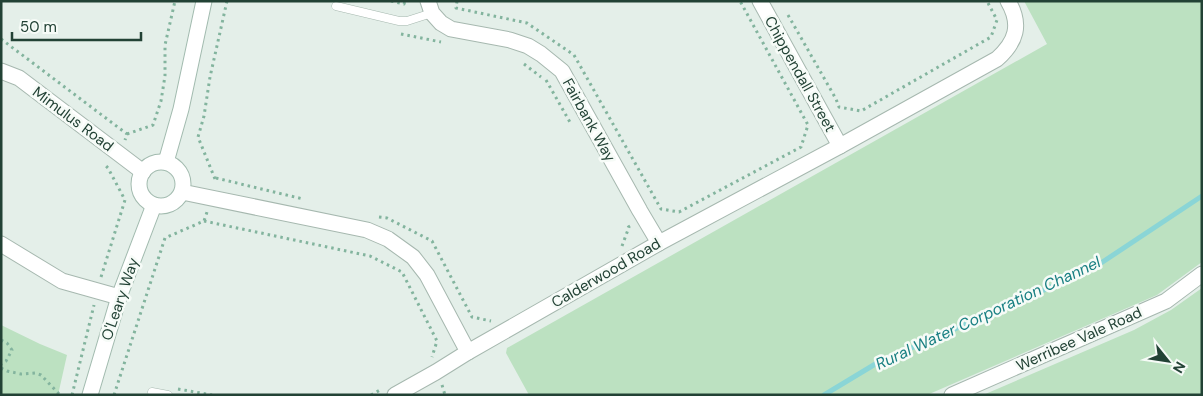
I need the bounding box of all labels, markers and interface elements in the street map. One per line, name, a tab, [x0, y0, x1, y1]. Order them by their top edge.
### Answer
scale bar	[12, 10, 141, 42]
street label: Chippendall Street	[760, 12, 840, 136]
text: 50 m	[20, 17, 57, 37]
street label: Fairbank Way	[558, 75, 621, 166]
street label: Mimulus Road	[28, 82, 118, 156]
street label: Calderwood Road	[548, 234, 664, 312]
water label: Rural Water Corporation Channel	[872, 251, 1104, 375]
street label: O'Leary Way	[97, 254, 144, 343]
street label: Werribee Vale Road	[1013, 302, 1145, 376]
north arrow	[1143, 336, 1193, 386]
text: N	[1169, 359, 1190, 376]

